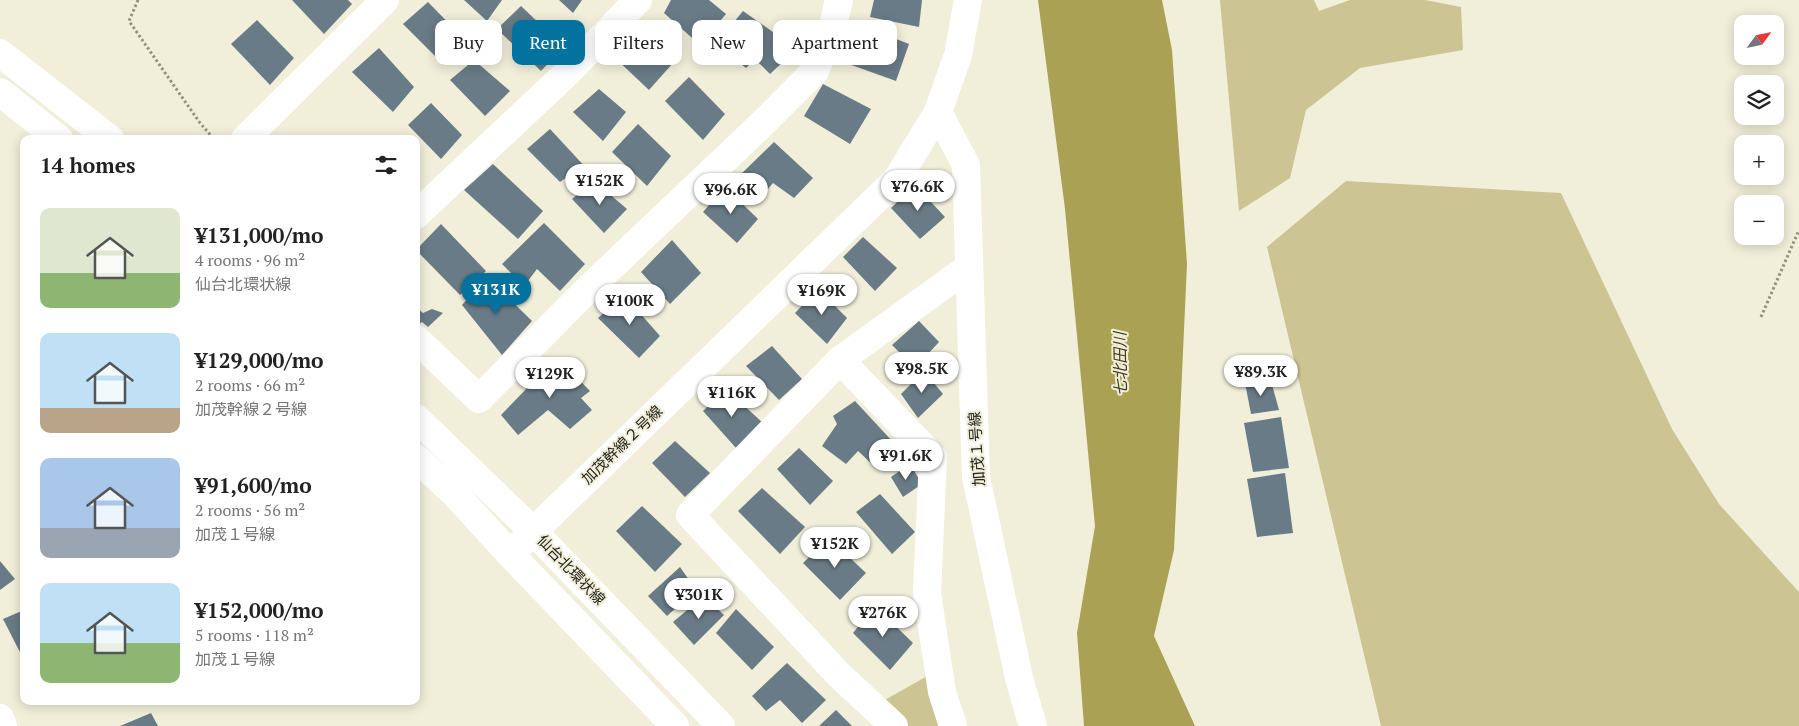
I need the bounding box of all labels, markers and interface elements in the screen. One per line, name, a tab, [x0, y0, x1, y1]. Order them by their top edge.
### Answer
north arrow	[1734, 15, 1784, 65]
map controls	[1734, 15, 1784, 245]
chip: Buy	[435, 20, 502, 65]
chip: Rent	[512, 20, 585, 65]
chip: Filters	[595, 20, 682, 65]
chip: New	[692, 20, 763, 65]
chip: Apartment	[773, 20, 897, 65]
button: layers	[1734, 75, 1784, 125]
button: +	[1734, 135, 1784, 185]
text: 14 homes	[40, 151, 136, 179]
icon: filters	[372, 151, 400, 179]
pin: ¥152K	[565, 164, 635, 206]
text: ¥152K	[576, 169, 624, 191]
pin: ¥76.6K	[877, 170, 959, 212]
pin: ¥96.6K	[690, 172, 772, 215]
text: ¥76.6K	[892, 175, 944, 197]
text: ¥96.6K	[705, 178, 757, 200]
button: −	[1734, 195, 1784, 245]
text: ¥131,000/mo	[195, 221, 324, 249]
icon: home	[80, 228, 140, 288]
text: 4 rooms · 96 m²	[195, 249, 305, 271]
pin: ¥131K	[461, 272, 531, 315]
text: 仙台北環状線	[195, 273, 291, 295]
pin: ¥169K	[787, 274, 857, 316]
text: ¥131K	[472, 278, 520, 300]
text: ¥169K	[798, 279, 846, 301]
pin: ¥100K	[595, 284, 665, 326]
text: ¥100K	[606, 289, 654, 311]
water label: 七北田川	[1108, 330, 1132, 396]
text: ¥129,000/mo	[195, 346, 324, 374]
pin: ¥98.5K	[881, 352, 963, 394]
icon: home	[80, 353, 140, 413]
pin: ¥89.3K	[1220, 354, 1302, 397]
pin: ¥129K	[515, 356, 585, 399]
text: ¥98.5K	[896, 357, 948, 379]
text: ¥89.3K	[1235, 360, 1287, 382]
text: ¥129K	[526, 362, 574, 384]
text: 2 rooms · 66 m²	[195, 374, 305, 396]
pin: ¥116K	[697, 376, 767, 418]
text: ¥116K	[708, 381, 756, 403]
text: 加茂幹線２号線	[195, 398, 307, 420]
street label: 加茂幹線２号線	[577, 401, 666, 488]
street label: 加茂１号線	[963, 411, 989, 487]
pin: ¥91.6K	[865, 438, 947, 481]
text: ¥91.6K	[880, 444, 932, 466]
text: ¥91,600/mo	[195, 471, 312, 499]
icon: home	[80, 478, 140, 538]
text: 2 rooms · 56 m²	[195, 499, 305, 521]
text: 加茂１号線	[195, 523, 275, 545]
pin: ¥152K	[800, 526, 870, 569]
street label: 仙台北環状線	[533, 530, 610, 609]
text: ¥152K	[811, 532, 859, 554]
pin: ¥301K	[664, 578, 734, 620]
text: ¥301K	[675, 583, 723, 605]
text: ¥152,000/mo	[195, 596, 324, 624]
pin: ¥276K	[848, 596, 918, 638]
text: ¥276K	[859, 601, 907, 623]
icon: home	[80, 603, 140, 663]
text: 5 rooms · 118 m²	[195, 624, 314, 646]
text: 加茂１号線	[195, 648, 275, 670]

